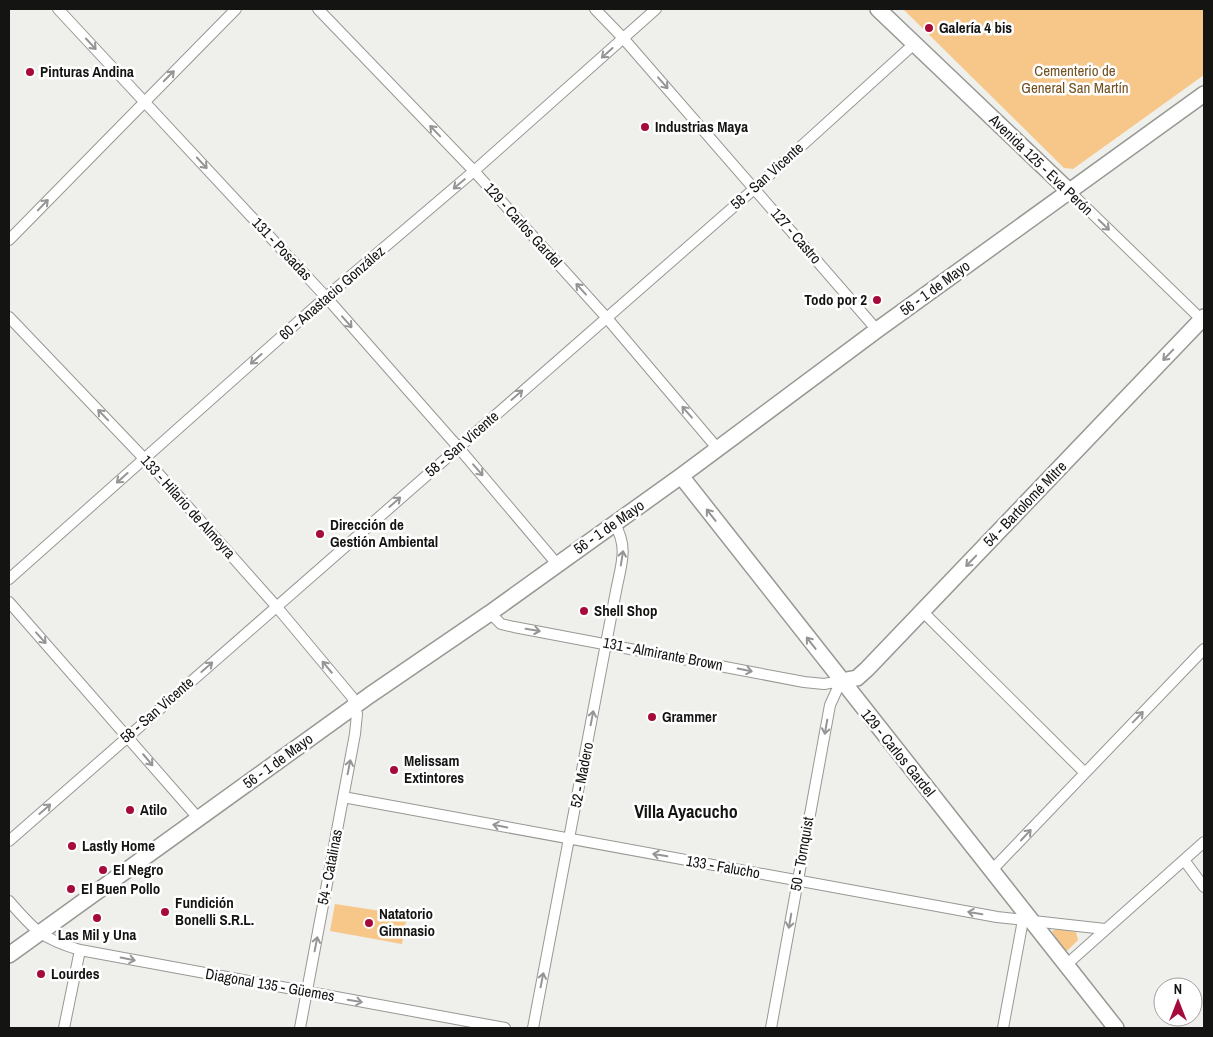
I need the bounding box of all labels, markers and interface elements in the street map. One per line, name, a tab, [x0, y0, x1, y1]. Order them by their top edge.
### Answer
place label: Galería 4 bis	[939, 17, 1012, 38]
marker: Galería 4 bis	[923, 22, 935, 34]
one-way arrow	[85, 38, 97, 51]
one-way arrow	[600, 47, 613, 59]
park label: Cementerio de General San Martín	[1021, 60, 1129, 98]
place label: Pinturas Andina	[40, 61, 134, 82]
marker: Pinturas Andina	[24, 66, 36, 78]
one-way arrow	[162, 70, 175, 82]
one-way arrow	[657, 77, 669, 90]
street label: Avenida 125 - Eva Perón	[984, 109, 1098, 220]
place label: Industrias Maya	[655, 116, 748, 137]
marker: Industrias Maya	[639, 121, 651, 133]
one-way arrow	[429, 124, 441, 137]
street label: 58 - San Vicente	[726, 137, 808, 214]
one-way arrow	[196, 157, 208, 170]
one-way arrow	[453, 178, 466, 189]
street label: 129 - Carlos Gardel	[480, 178, 567, 272]
one-way arrow	[37, 199, 49, 211]
street label: 127 - Castro	[766, 203, 827, 268]
street label: 131 - Posadas	[248, 212, 317, 285]
one-way arrow	[1098, 219, 1110, 231]
street label: 60 - Anastacio González	[274, 241, 389, 345]
street label: 56 - 1 de Mayo	[895, 255, 974, 320]
one-way arrow	[575, 282, 587, 295]
place label: Todo por 2	[804, 289, 867, 310]
marker: Todo por 2	[871, 294, 883, 306]
one-way arrow	[342, 315, 353, 328]
one-way arrow	[1162, 348, 1174, 361]
one-way arrow	[250, 353, 263, 365]
one-way arrow	[511, 389, 524, 401]
one-way arrow	[682, 405, 693, 418]
street label: 58 - San Vicente	[420, 406, 503, 482]
one-way arrow	[97, 409, 109, 421]
street label: 133 - Hilario de Almeyra	[136, 450, 241, 563]
street label: 54 - Bartolomé Mitre	[978, 456, 1071, 551]
one-way arrow	[472, 464, 483, 477]
one-way arrow	[115, 472, 128, 484]
street label: 56 - 1 de Mayo	[569, 494, 648, 559]
one-way arrow	[389, 497, 402, 508]
one-way arrow	[706, 508, 716, 522]
place label: Dirección de Gestión Ambiental	[330, 514, 438, 552]
marker: Dirección de Gestión Ambiental	[314, 528, 326, 540]
one-way arrow	[617, 550, 627, 566]
one-way arrow	[965, 555, 977, 567]
place label: Shell Shop	[594, 600, 658, 621]
marker: Shell Shop	[578, 605, 590, 617]
one-way arrow	[525, 625, 541, 635]
one-way arrow	[35, 632, 47, 645]
street label: 131 - Almirante Brown	[601, 632, 725, 675]
one-way arrow	[806, 636, 817, 649]
one-way arrow	[322, 660, 333, 673]
one-way arrow	[200, 662, 213, 673]
one-way arrow	[736, 666, 752, 676]
street label: 58 - San Vicente	[115, 672, 198, 748]
street label: 129 - Carlos Gardel	[856, 704, 940, 801]
place label: Grammer	[662, 706, 717, 727]
one-way arrow	[588, 710, 598, 726]
marker: Grammer	[646, 711, 658, 723]
one-way arrow	[1131, 711, 1144, 723]
one-way arrow	[820, 719, 830, 735]
street label: 56 - 1 de Mayo	[238, 728, 317, 793]
street label: 52 - Madero	[565, 740, 598, 809]
place label: Melissam Extintores	[404, 750, 464, 788]
one-way arrow	[143, 754, 154, 767]
one-way arrow	[345, 760, 354, 776]
marker: Melissam Extintores	[388, 764, 400, 776]
place label: Atilo	[140, 799, 167, 820]
district label: Villa Ayacucho	[634, 799, 738, 824]
one-way arrow	[39, 803, 52, 814]
marker: Atilo	[124, 804, 136, 816]
street label: 50 - Tornquist	[785, 815, 818, 893]
one-way arrow	[493, 821, 509, 830]
street label: 54 - Catalinas	[312, 827, 347, 906]
one-way arrow	[1020, 828, 1032, 841]
place label: Lastly Home	[82, 835, 155, 856]
marker: Lastly Home	[66, 840, 78, 852]
one-way arrow	[652, 850, 668, 860]
street label: 133 - Falucho	[685, 850, 762, 883]
place label: El Negro	[113, 859, 164, 880]
marker: El Negro	[97, 864, 109, 876]
place label: El Buen Pollo	[81, 878, 160, 899]
marker: El Buen Pollo	[65, 883, 77, 895]
place label: Fundición Bonelli S.R.L.	[175, 892, 254, 930]
place label: Natatorio Gimnasio	[379, 903, 435, 941]
marker: Fundición Bonelli S.R.L.	[159, 906, 171, 918]
one-way arrow	[967, 907, 983, 917]
marker: Las Mil y Una	[91, 912, 103, 924]
one-way arrow	[785, 913, 795, 929]
marker: Natatorio Gimnasio	[363, 917, 375, 929]
place label: Las Mil y Una	[58, 924, 136, 945]
one-way arrow	[311, 936, 321, 952]
one-way arrow	[120, 954, 136, 964]
place label: Lourdes	[51, 963, 100, 984]
street label: Diagonal 135 - Güemes	[204, 963, 336, 1006]
marker: Lourdes	[35, 968, 47, 980]
one-way arrow	[538, 973, 548, 989]
north arrow	[1153, 977, 1203, 1027]
text: N	[1174, 980, 1182, 998]
one-way arrow	[346, 996, 362, 1006]

